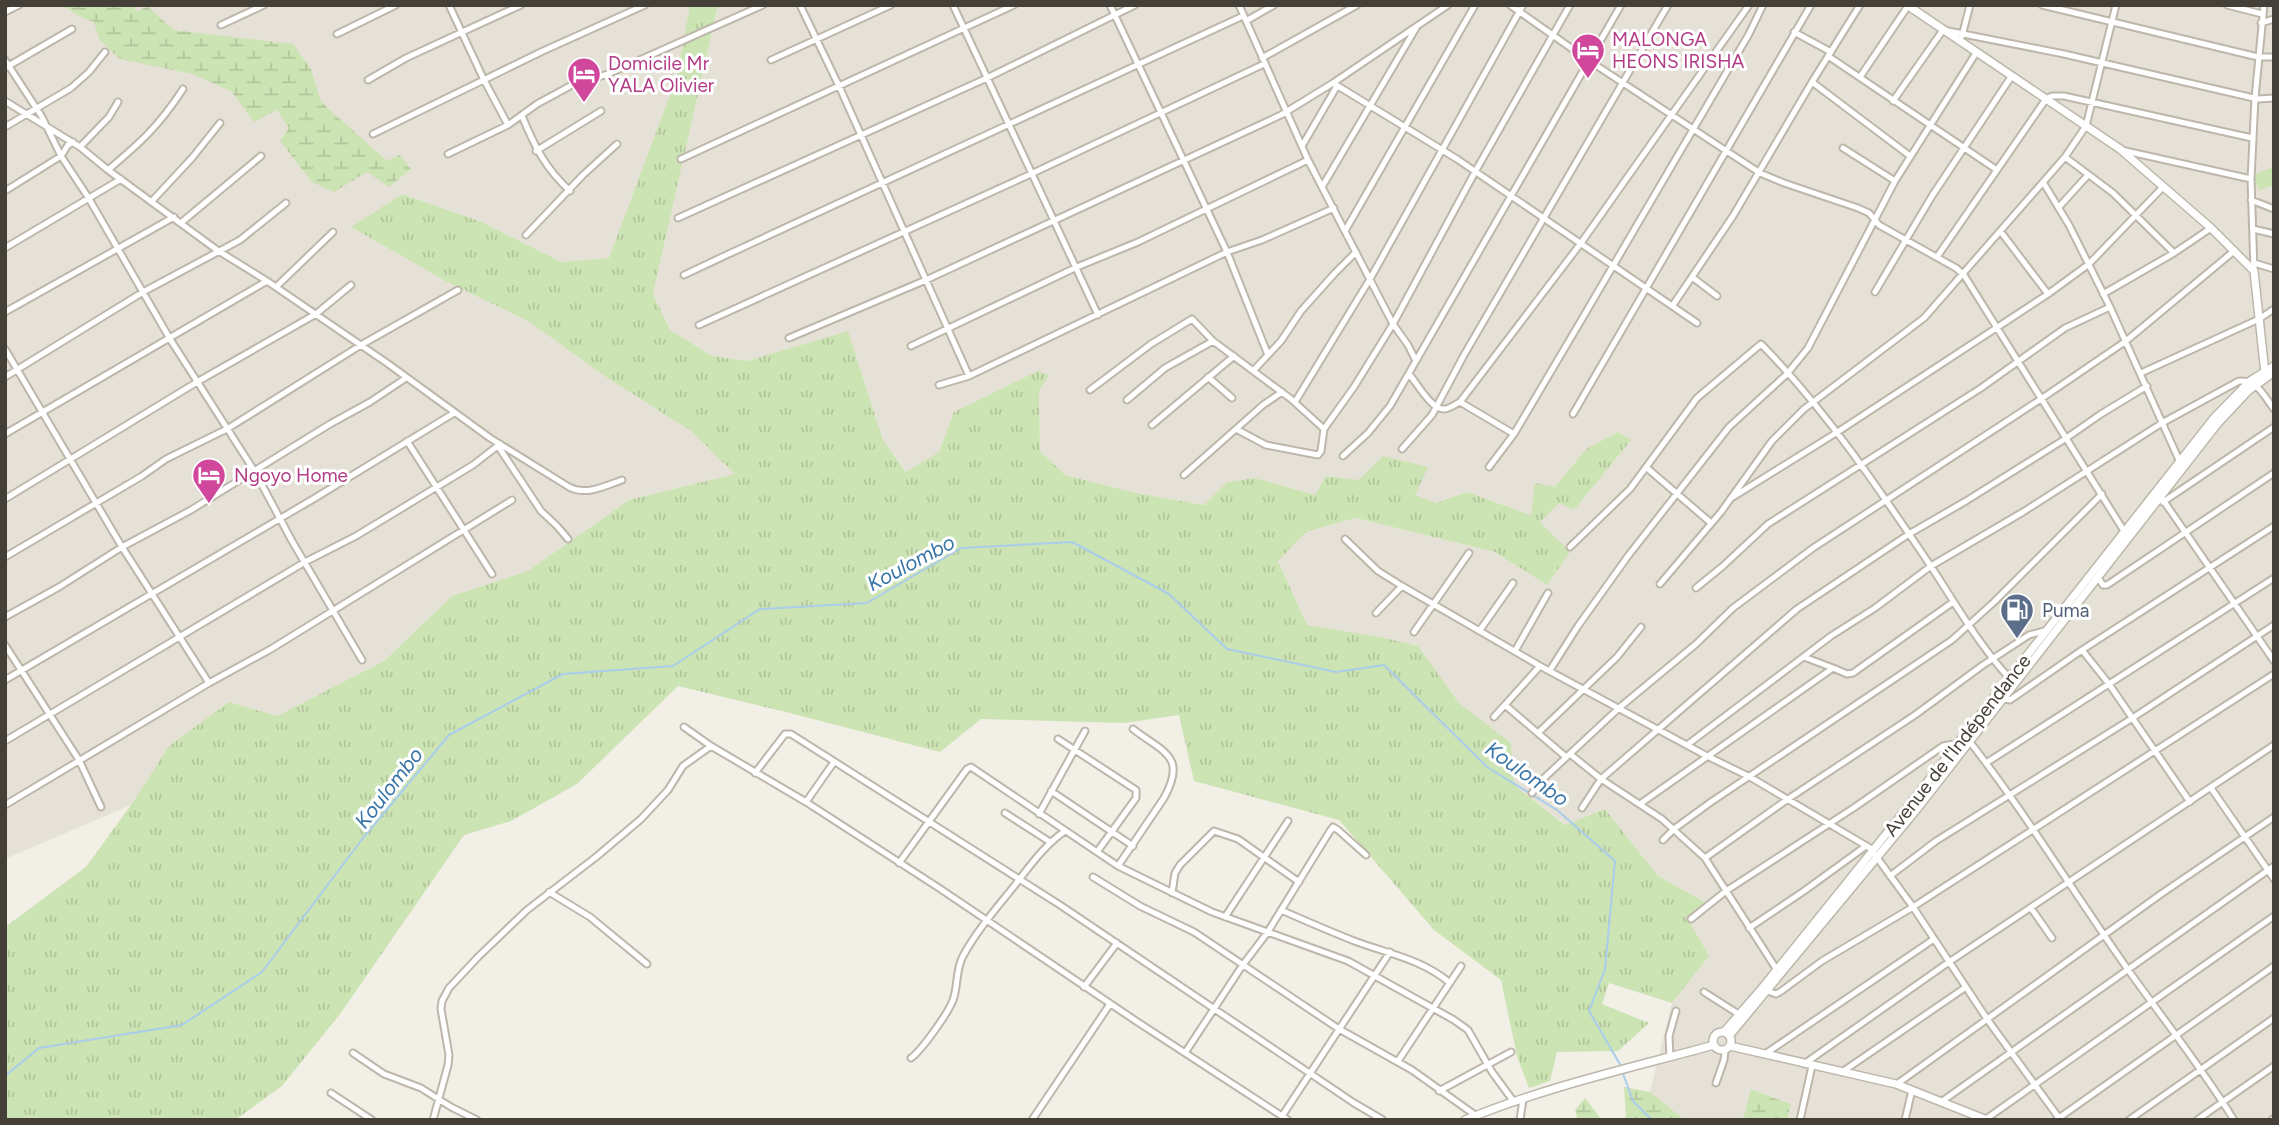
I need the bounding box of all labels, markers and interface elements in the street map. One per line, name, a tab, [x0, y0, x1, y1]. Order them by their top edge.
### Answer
place label: MALONGA HEONS IRISHA	[1612, 28, 1744, 73]
hotel icon: MALONGA HEONS IRISHA	[1569, 31, 1607, 80]
place label: Domicile Mr YALA Olivier	[608, 52, 715, 97]
hotel icon: Domicile Mr YALA Olivier	[565, 55, 603, 104]
hotel icon: Ngoyo Home	[190, 456, 228, 505]
place label: Ngoyo Home	[234, 464, 348, 487]
water label: Koulombo	[863, 529, 959, 596]
fuel station icon: Puma	[1998, 591, 2036, 640]
place label: Puma	[2042, 599, 2089, 622]
street label: Avenue de l'Indépendance	[1879, 650, 2036, 841]
water label: Koulombo	[1481, 736, 1574, 811]
water label: Koulombo	[349, 742, 428, 833]

